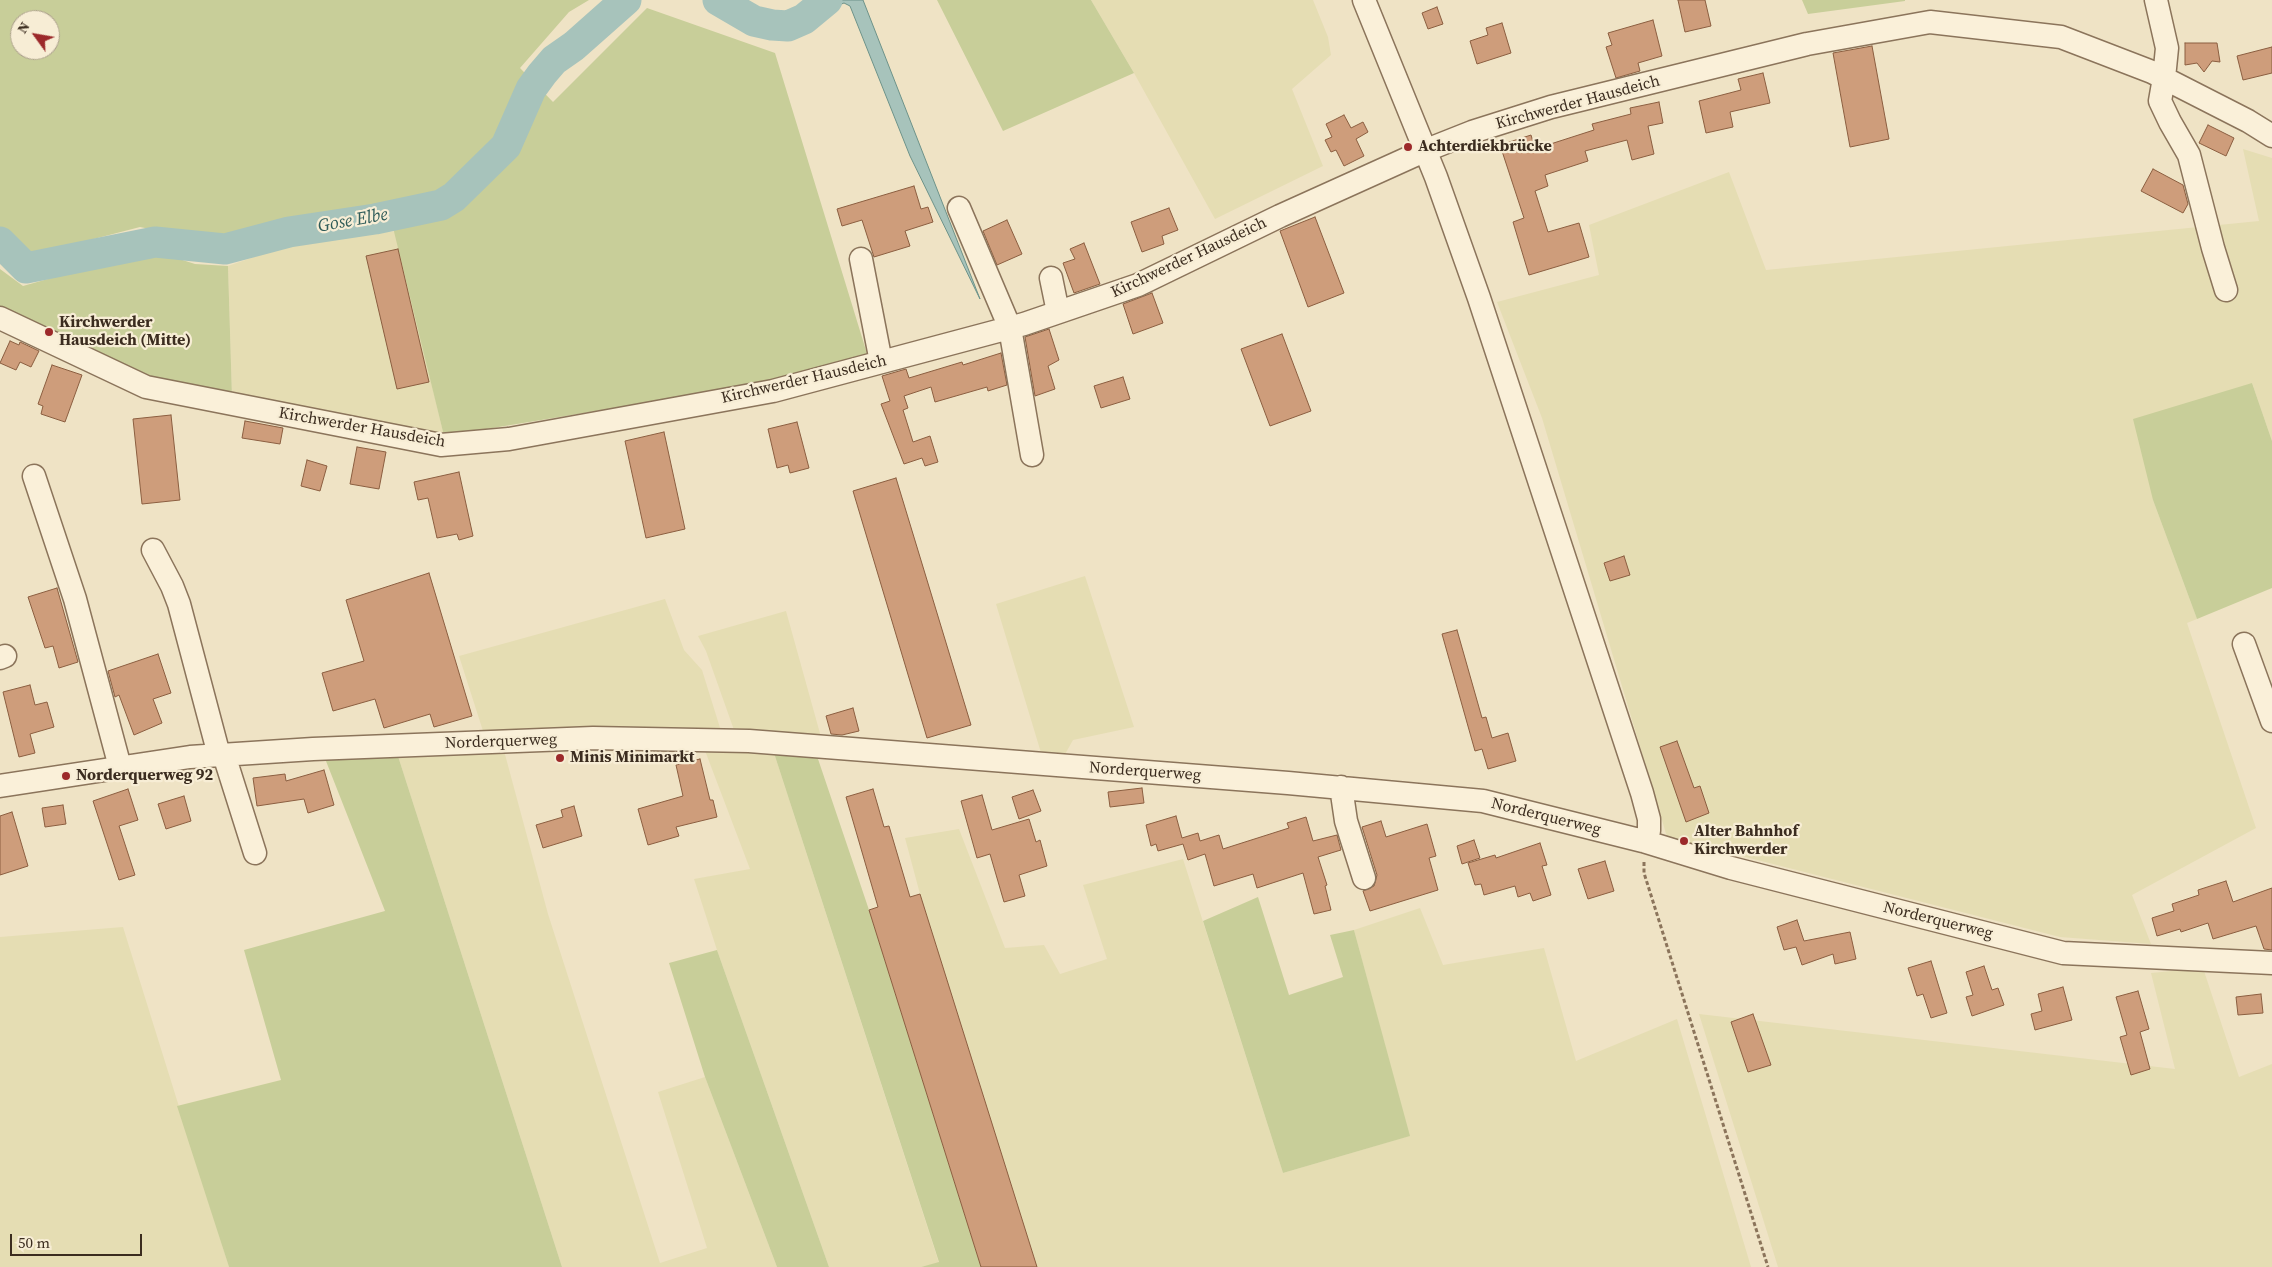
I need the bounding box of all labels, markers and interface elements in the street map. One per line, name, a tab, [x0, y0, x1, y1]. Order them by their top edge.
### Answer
north arrow	[10, 10, 60, 60]
text: N	[12, 18, 34, 37]
street label: Kirchwerder Hausdeich	[1494, 72, 1662, 134]
place label: Achterdiekbrücke	[1418, 137, 1552, 157]
marker: Achterdiekbrücke	[1402, 141, 1414, 153]
water label: Gose Elbe	[316, 204, 390, 238]
street label: Kirchwerder Hausdeich	[1108, 214, 1270, 302]
place label: Kirchwerder Hausdeich (Mitte)	[59, 313, 191, 351]
marker: Kirchwerder Hausdeich (Mitte)	[43, 326, 55, 338]
street label: Kirchwerder Hausdeich	[719, 352, 889, 408]
street label: Kirchwerder Hausdeich	[277, 404, 447, 452]
street label: Norderquerweg	[445, 730, 557, 754]
place label: Minis Minimarkt	[570, 748, 694, 768]
marker: Minis Minimarkt	[554, 752, 566, 764]
street label: Norderquerweg	[1088, 759, 1202, 785]
place label: Norderquerweg 92	[76, 766, 213, 786]
marker: Norderquerweg 92	[60, 770, 72, 782]
street label: Norderquerweg	[1489, 794, 1603, 840]
place label: Alter Bahnhof Kirchwerder	[1694, 822, 1798, 860]
marker: Alter Bahnhof Kirchwerder	[1678, 835, 1690, 847]
street label: Norderquerweg	[1881, 898, 1995, 944]
scale bar	[12, 1224, 145, 1256]
text: 50 m	[18, 1232, 50, 1253]

